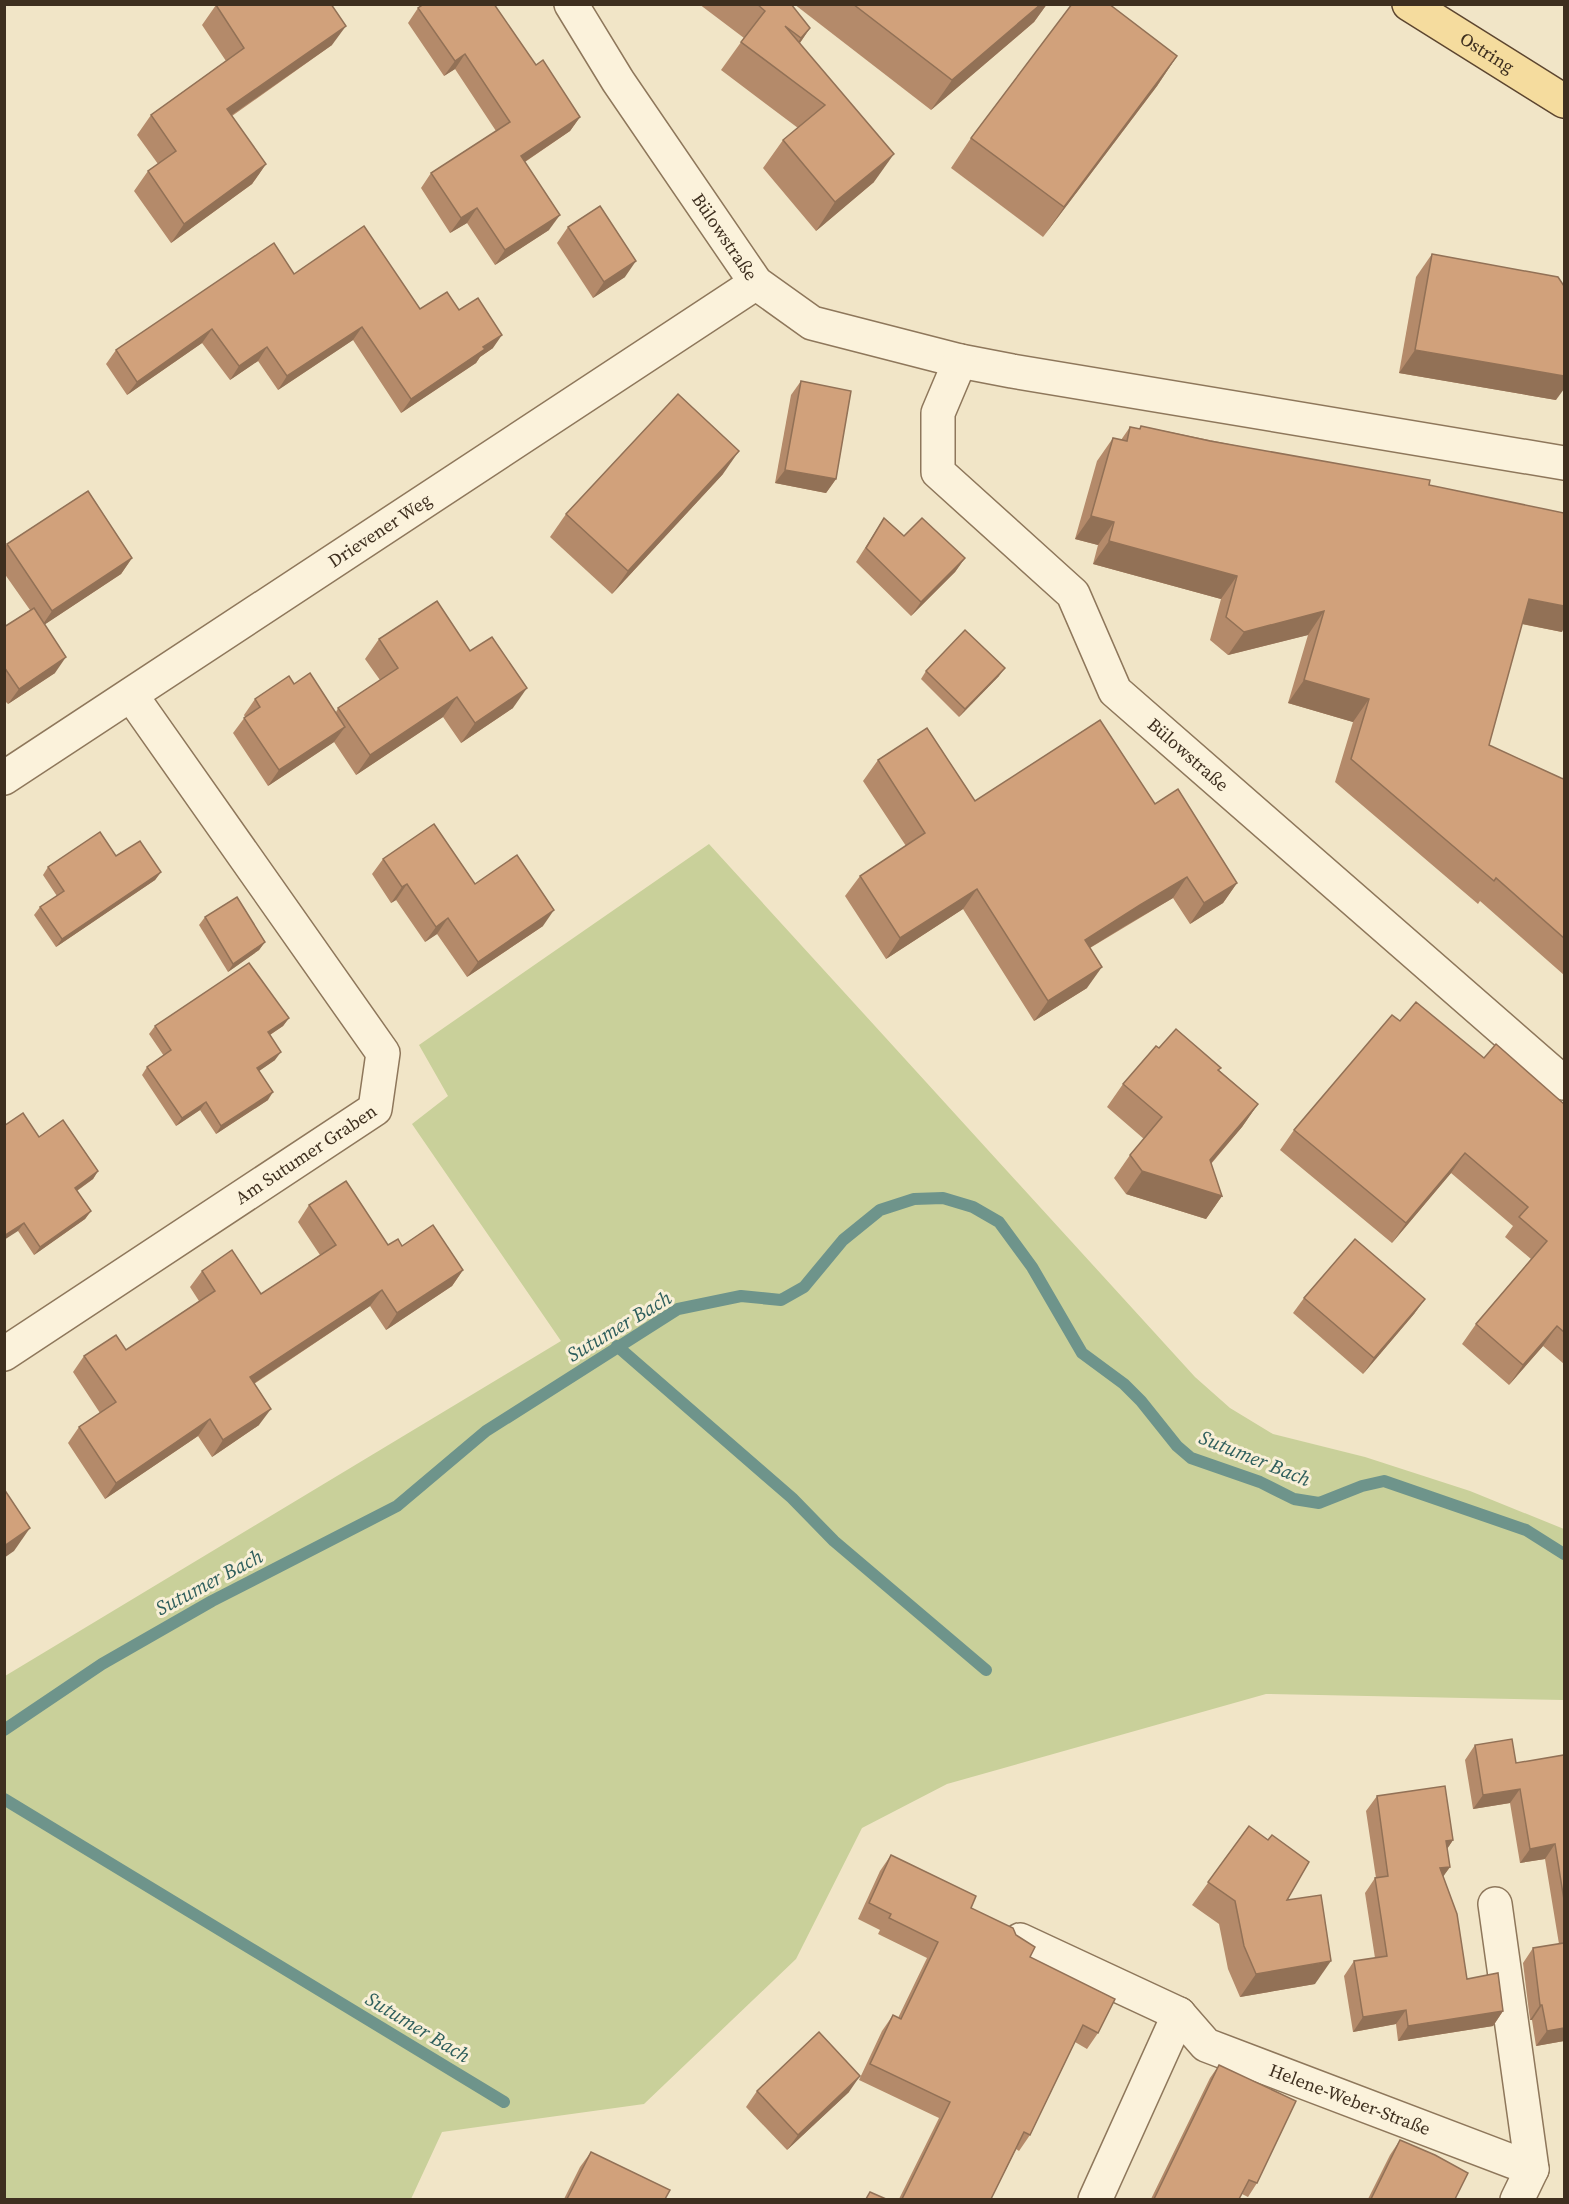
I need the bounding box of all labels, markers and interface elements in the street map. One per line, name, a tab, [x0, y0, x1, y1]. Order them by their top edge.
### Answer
street label: Ostring	[1455, 26, 1519, 79]
street label: Bülowstraße	[686, 188, 764, 285]
street label: Drievener Weg	[323, 487, 436, 573]
street label: Bülowstraße	[1142, 712, 1234, 797]
street label: Am Sutumer Graben	[230, 1098, 382, 1210]
water label: Sutumer Bach	[561, 1284, 677, 1368]
water label: Sutumer Bach	[1195, 1423, 1315, 1493]
water label: Sutumer Bach	[150, 1542, 268, 1622]
water label: Sutumer Bach	[360, 1985, 476, 2069]
street label: Helene-Weber-Straße	[1266, 2057, 1434, 2141]

